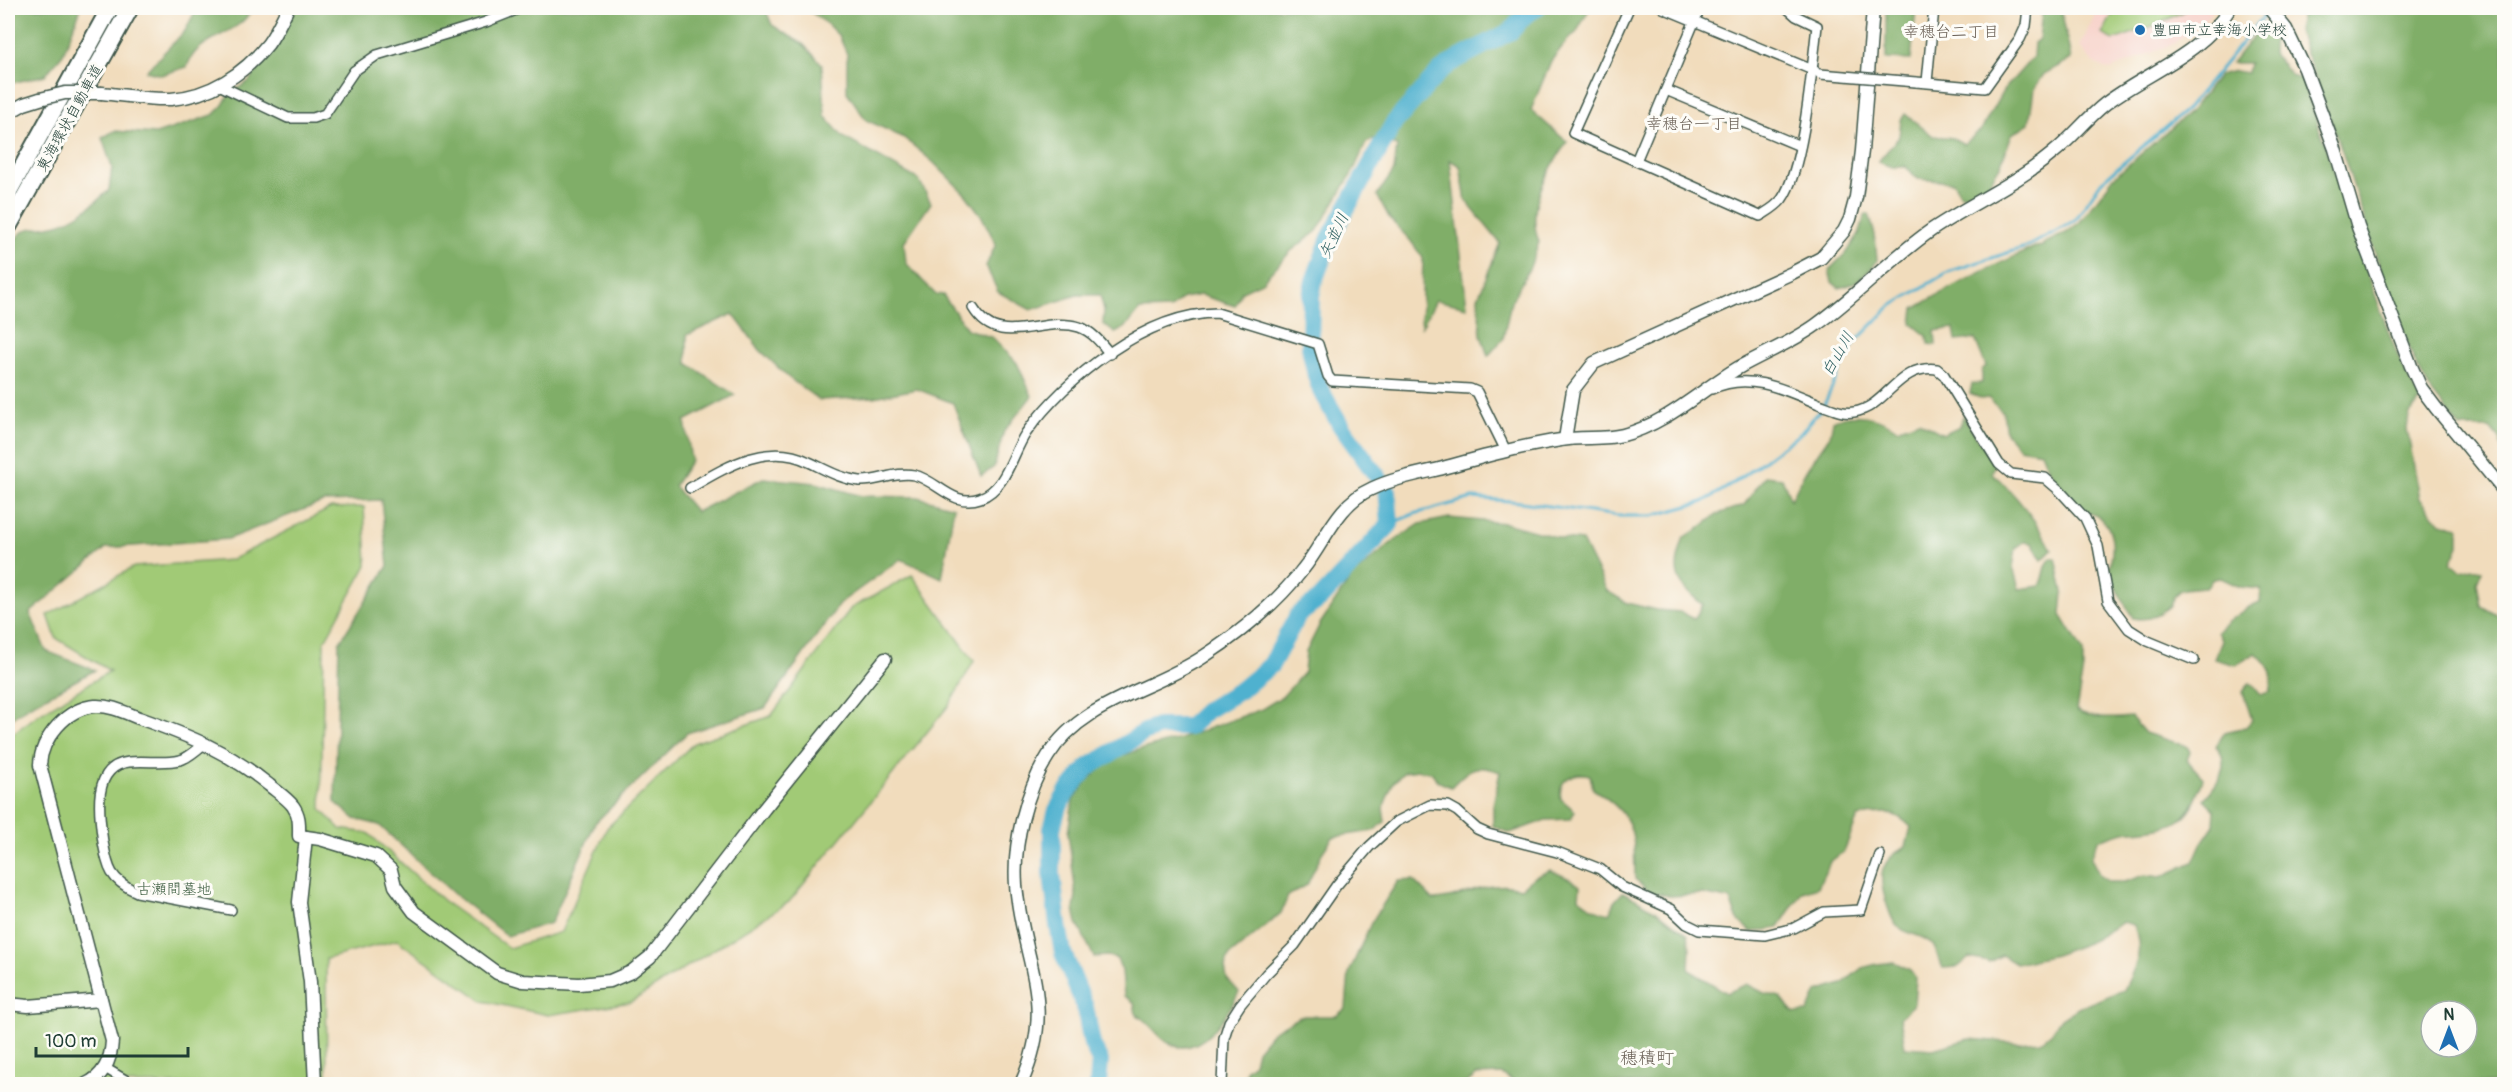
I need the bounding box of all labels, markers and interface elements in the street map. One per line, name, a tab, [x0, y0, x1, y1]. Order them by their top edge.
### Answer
place label: 豊田市立幸海小学校	[2152, 21, 2287, 40]
district label: 幸穂台二丁目	[1903, 22, 1999, 42]
marker: 豊田市立幸海小学校	[2133, 23, 2147, 37]
street label: 東海環状自動車道	[33, 61, 107, 175]
district label: 幸穂台一丁目	[1646, 114, 1742, 134]
water label: 矢並川	[1315, 210, 1353, 262]
water label: 白山川	[1817, 328, 1859, 380]
park label: 古瀬間墓地	[136, 880, 212, 899]
north arrow	[2419, 999, 2479, 1059]
text: N	[2444, 1005, 2455, 1025]
scale bar	[36, 1020, 188, 1058]
text: 100 m	[45, 1030, 97, 1053]
district label: 穂積町	[1620, 1047, 1674, 1070]

